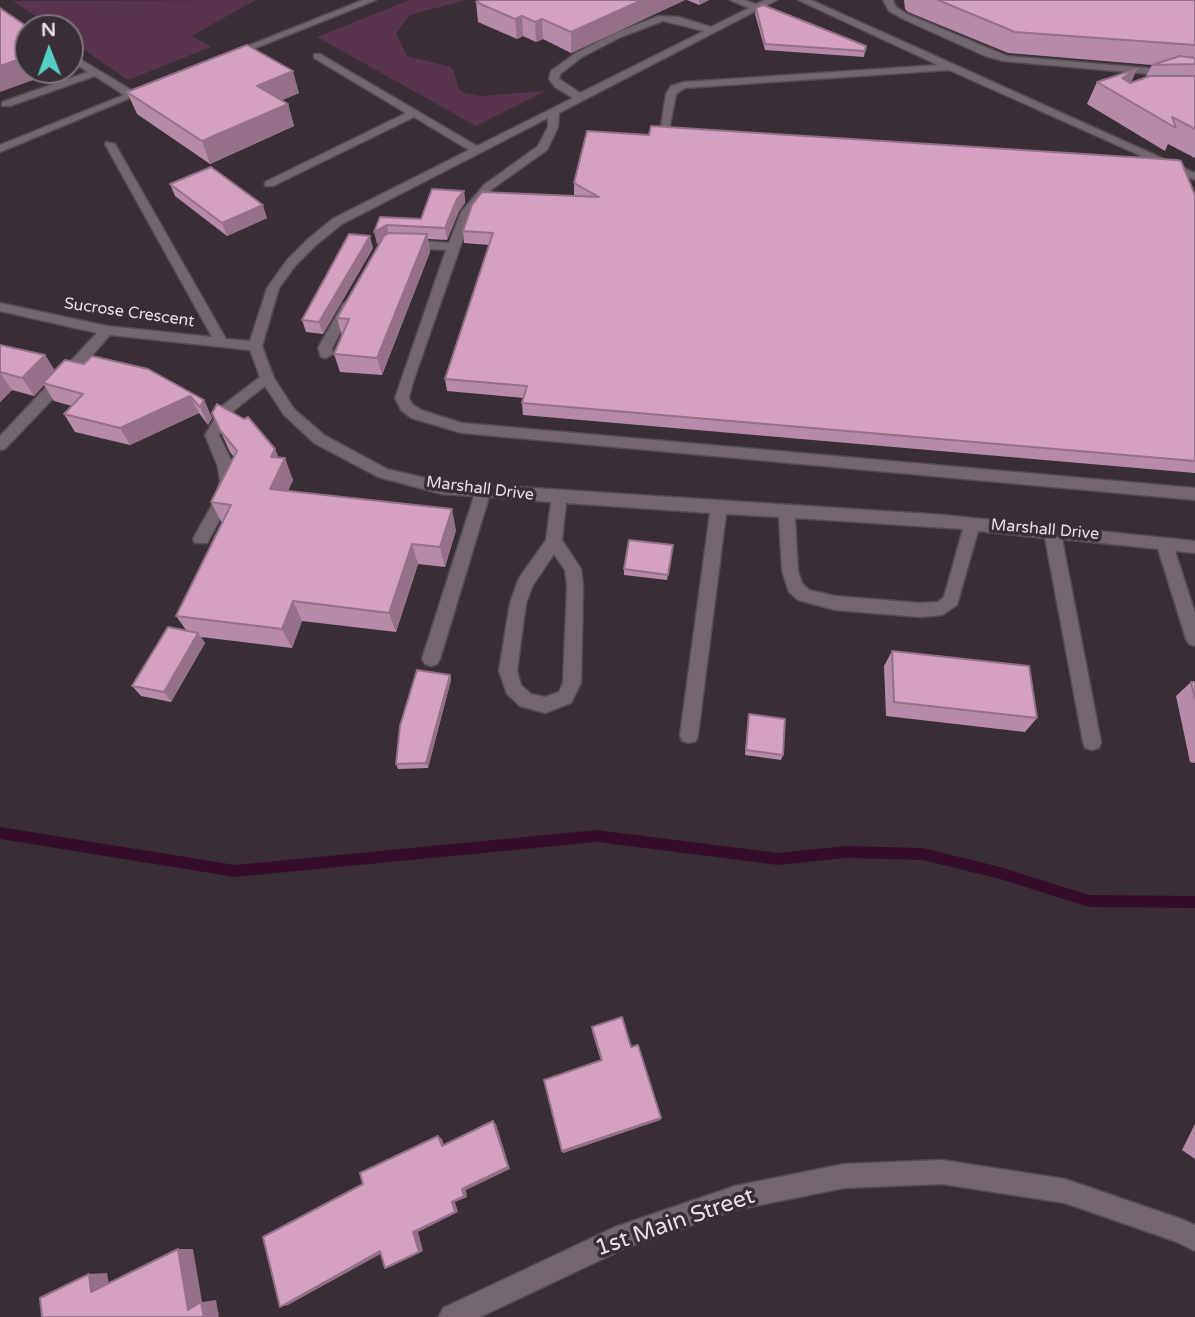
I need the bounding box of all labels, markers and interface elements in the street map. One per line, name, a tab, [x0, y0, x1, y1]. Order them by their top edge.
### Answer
north arrow	[14, 14, 84, 84]
text: N	[41, 19, 56, 41]
street label: Sucrose Crescent	[63, 294, 195, 332]
street label: Marshall Drive	[425, 473, 535, 505]
street label: Marshall Drive	[990, 516, 1100, 544]
street label: 1st Main Street	[592, 1183, 758, 1263]

